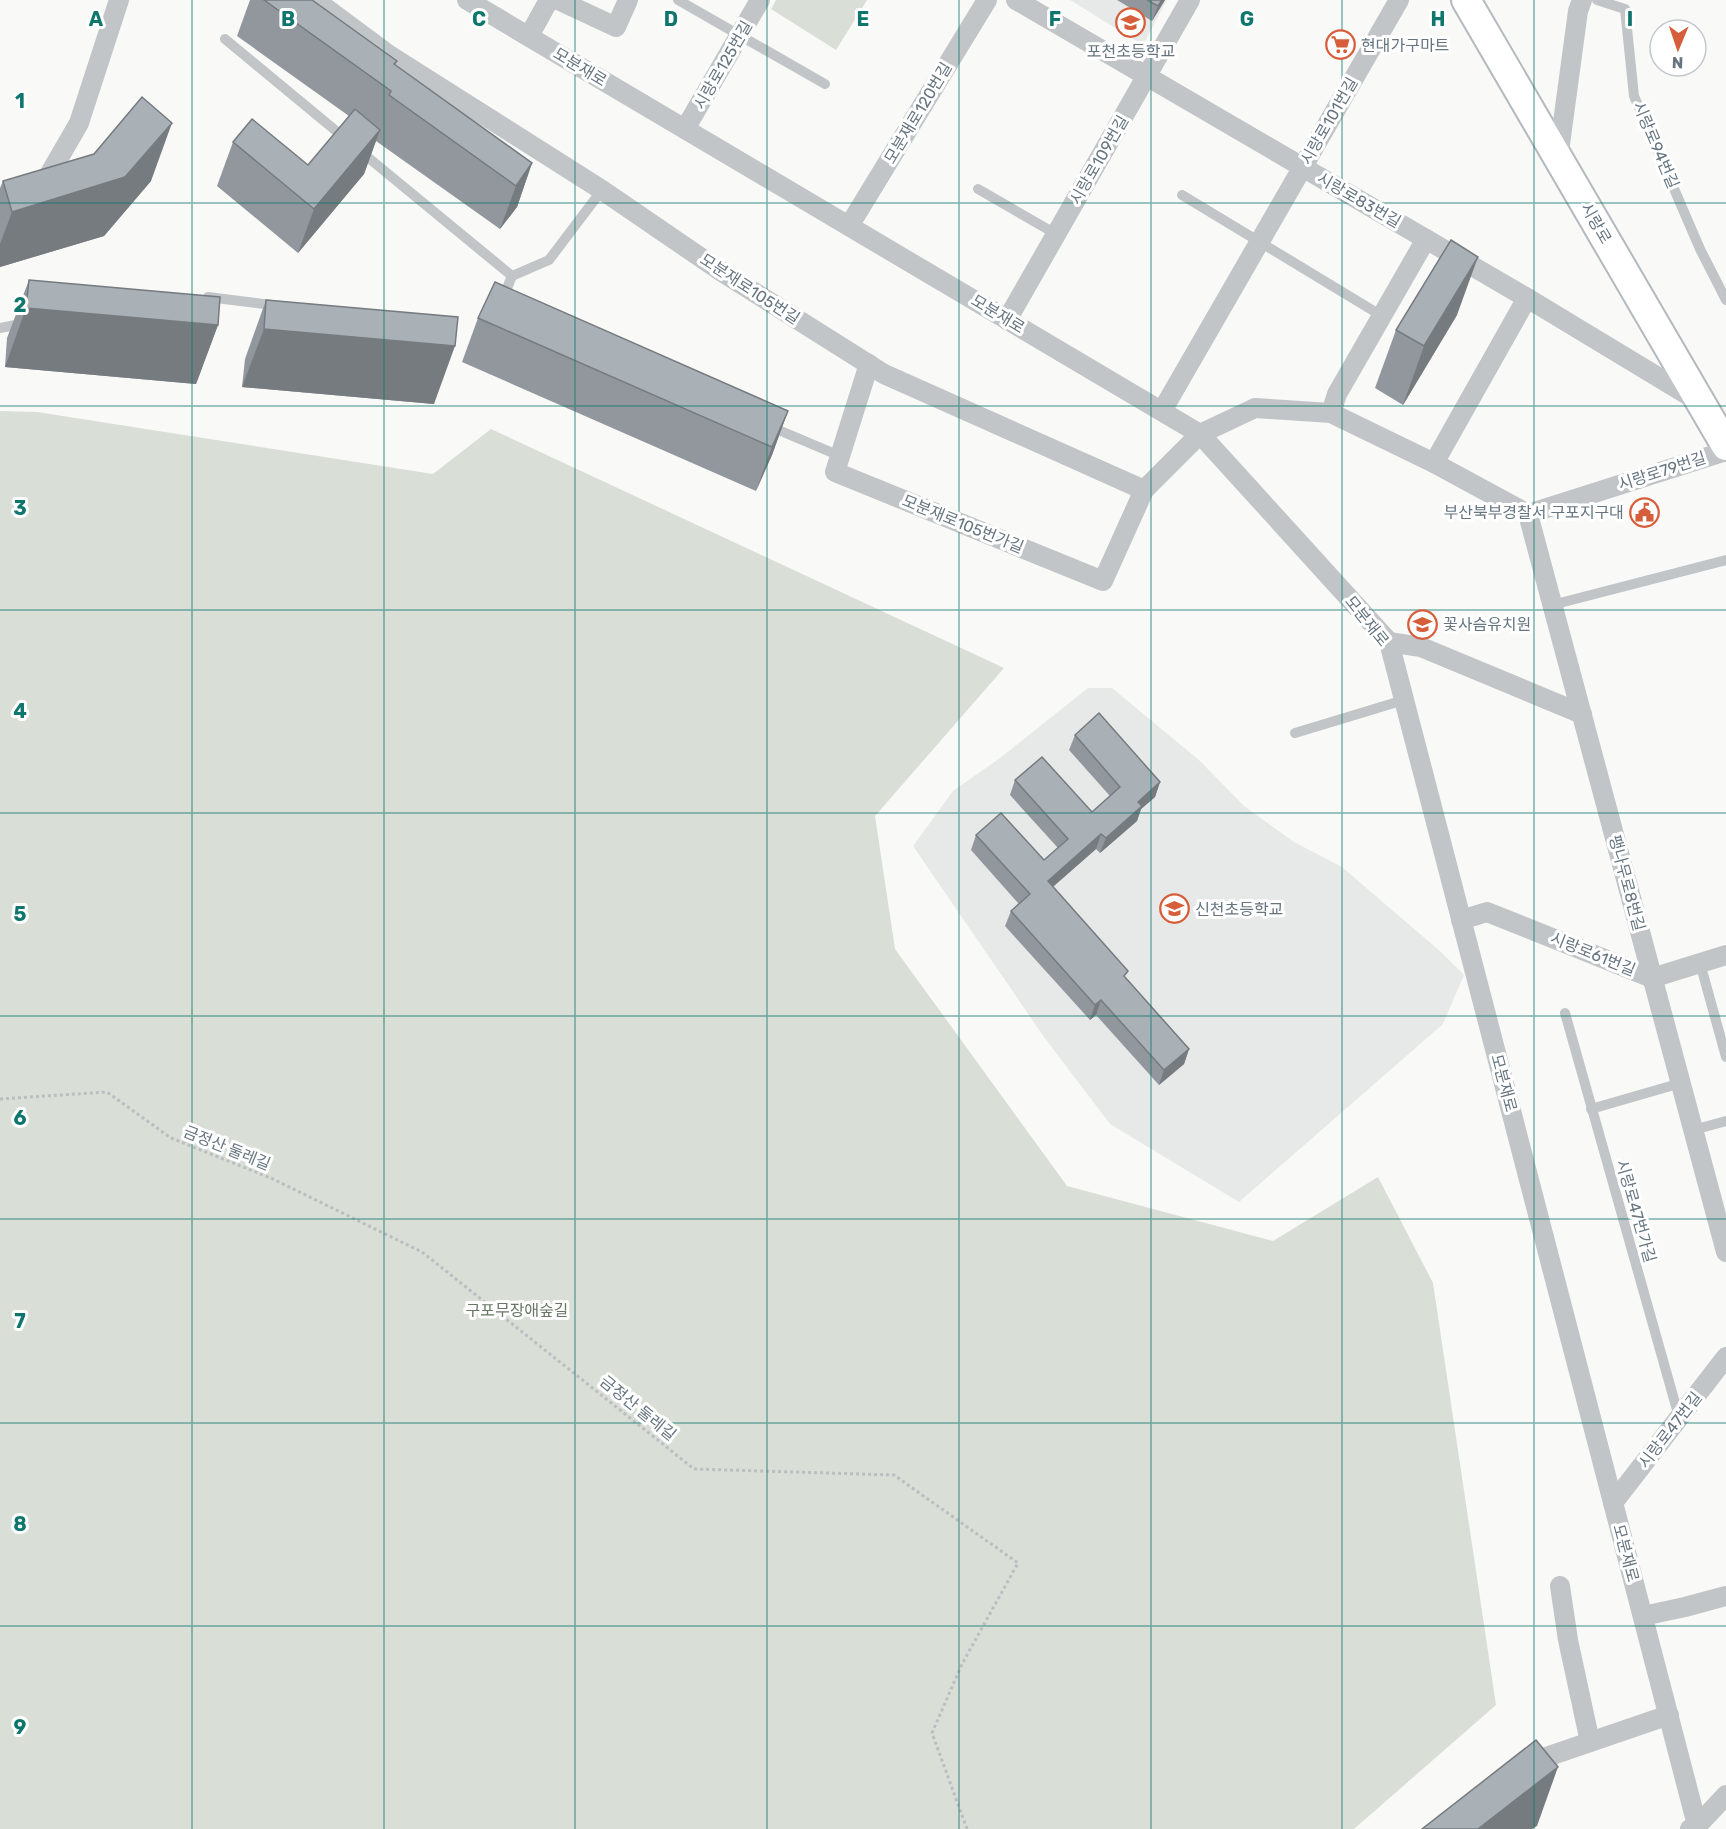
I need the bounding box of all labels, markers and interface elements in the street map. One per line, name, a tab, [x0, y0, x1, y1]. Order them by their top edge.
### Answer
text: A	[89, 7, 104, 31]
text: B	[281, 7, 295, 31]
text: C	[472, 7, 486, 31]
text: D	[664, 7, 678, 31]
text: E	[857, 7, 869, 31]
text: F	[1049, 7, 1061, 31]
school or university icon: 포천초등학교	[1115, 7, 1147, 39]
text: G	[1240, 7, 1254, 31]
text: H	[1431, 7, 1445, 31]
text: I	[1627, 7, 1633, 31]
street label: 시랑로125번길	[690, 17, 756, 113]
north arrow	[1648, 18, 1708, 78]
supermarket icon: 현대가구마트	[1324, 29, 1356, 61]
place label: 현대가구마트	[1361, 36, 1449, 55]
place label: 포천초등학교	[1087, 42, 1175, 61]
street label: 모분재로	[550, 44, 610, 90]
text: N	[1671, 53, 1684, 72]
street label: 모분재로120번길	[880, 59, 956, 167]
street label: 시랑로101번길	[1296, 74, 1362, 168]
text: 1	[15, 89, 25, 113]
street label: 시랑로94번길	[1629, 99, 1683, 191]
street label: 시랑로109번길	[1066, 112, 1132, 208]
street label: 시랑로83번길	[1314, 168, 1404, 232]
street label: 시랑로	[1577, 199, 1615, 247]
street label: 모분재로105번길	[697, 250, 803, 328]
street label: 모분재로	[968, 291, 1028, 337]
text: 2	[14, 293, 27, 317]
street label: 시랑로79번길	[1616, 448, 1708, 494]
street label: 모분재로105번가길	[899, 491, 1027, 557]
text: 3	[13, 496, 27, 520]
public building icon: 부산북부경찰서 구포지구대	[1629, 496, 1661, 528]
place label: 부산북부경찰서 구포지구대	[1443, 503, 1624, 522]
street label: 모분재로	[1341, 592, 1393, 650]
school or university icon: 꽃사슴유치원	[1406, 608, 1438, 640]
place label: 꽃사슴유치원	[1443, 615, 1531, 634]
text: 4	[13, 699, 27, 723]
street label: 팽나무로8번길	[1605, 833, 1649, 933]
school or university icon: 신천초등학교	[1158, 893, 1190, 925]
place label: 신천초등학교	[1195, 900, 1283, 919]
text: 5	[14, 902, 27, 926]
street label: 시랑로61번길	[1548, 928, 1638, 980]
street label: 모분재로	[1487, 1052, 1521, 1114]
text: 6	[13, 1106, 27, 1130]
street label: 금정산 둘레길	[181, 1122, 273, 1174]
street label: 시랑로47번가길	[1612, 1157, 1660, 1265]
park label: 구포무장애숲길	[465, 1301, 569, 1320]
text: 7	[14, 1309, 26, 1333]
street label: 금정산 둘레길	[596, 1372, 680, 1444]
street label: 시랑로47번길	[1634, 1388, 1706, 1472]
text: 8	[13, 1512, 27, 1536]
street label: 모분재로	[1609, 1522, 1643, 1584]
text: 9	[14, 1715, 27, 1739]

